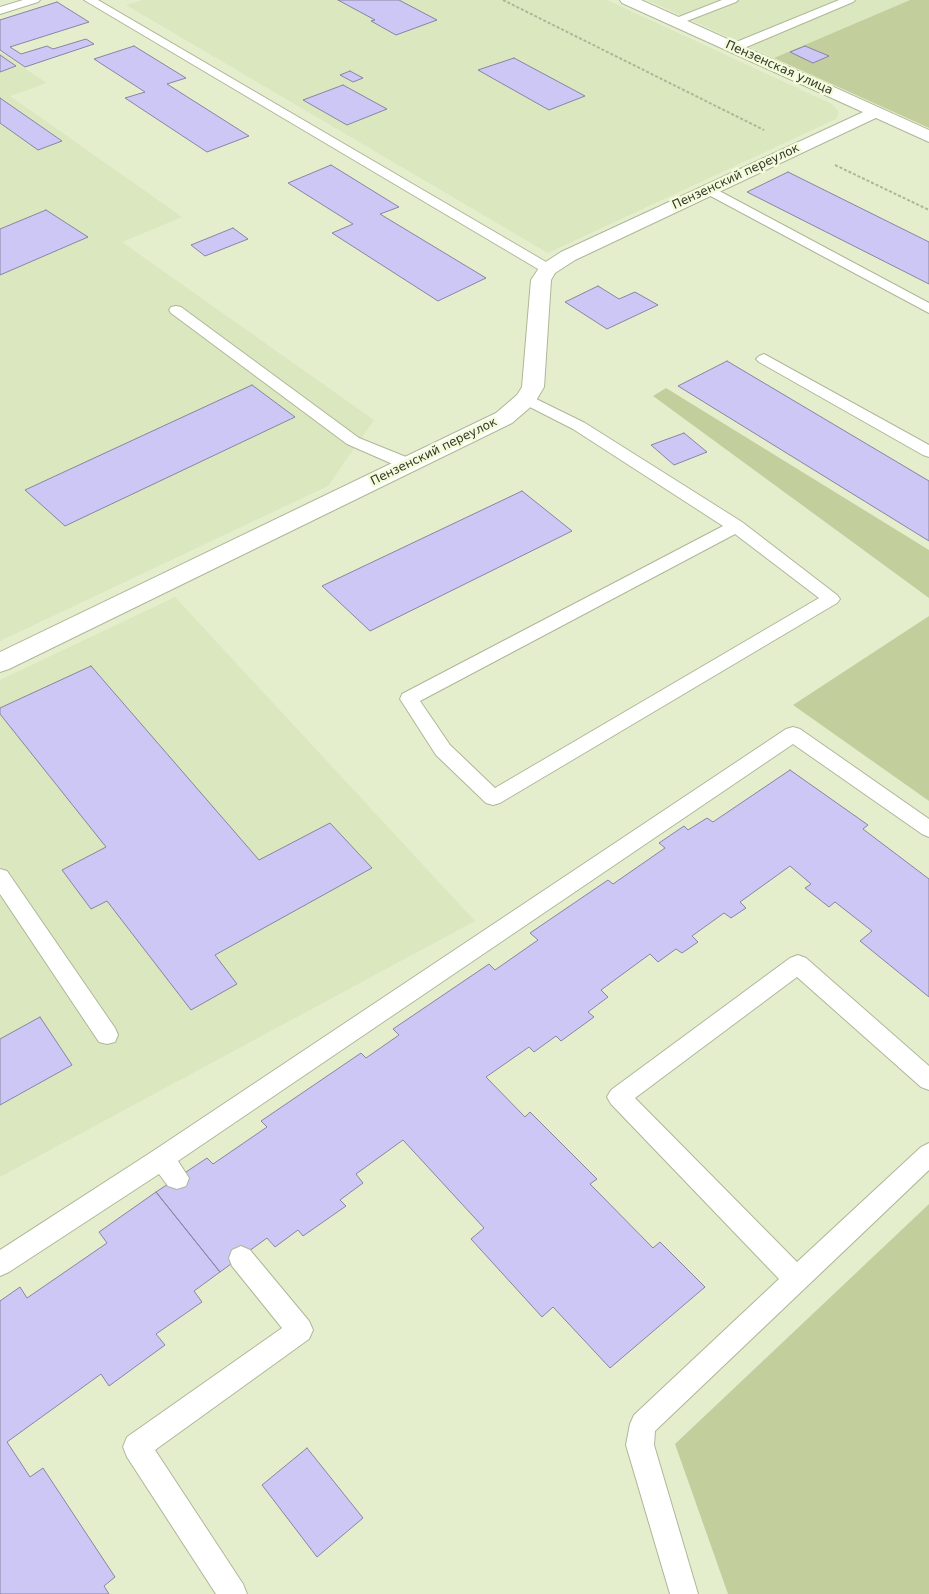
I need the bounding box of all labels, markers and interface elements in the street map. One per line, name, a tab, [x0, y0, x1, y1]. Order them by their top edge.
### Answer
street label: Пензенская улица	[723, 38, 835, 98]
street label: Пензенский переулок	[670, 141, 802, 213]
street label: Пензенский переулок	[369, 415, 499, 489]

